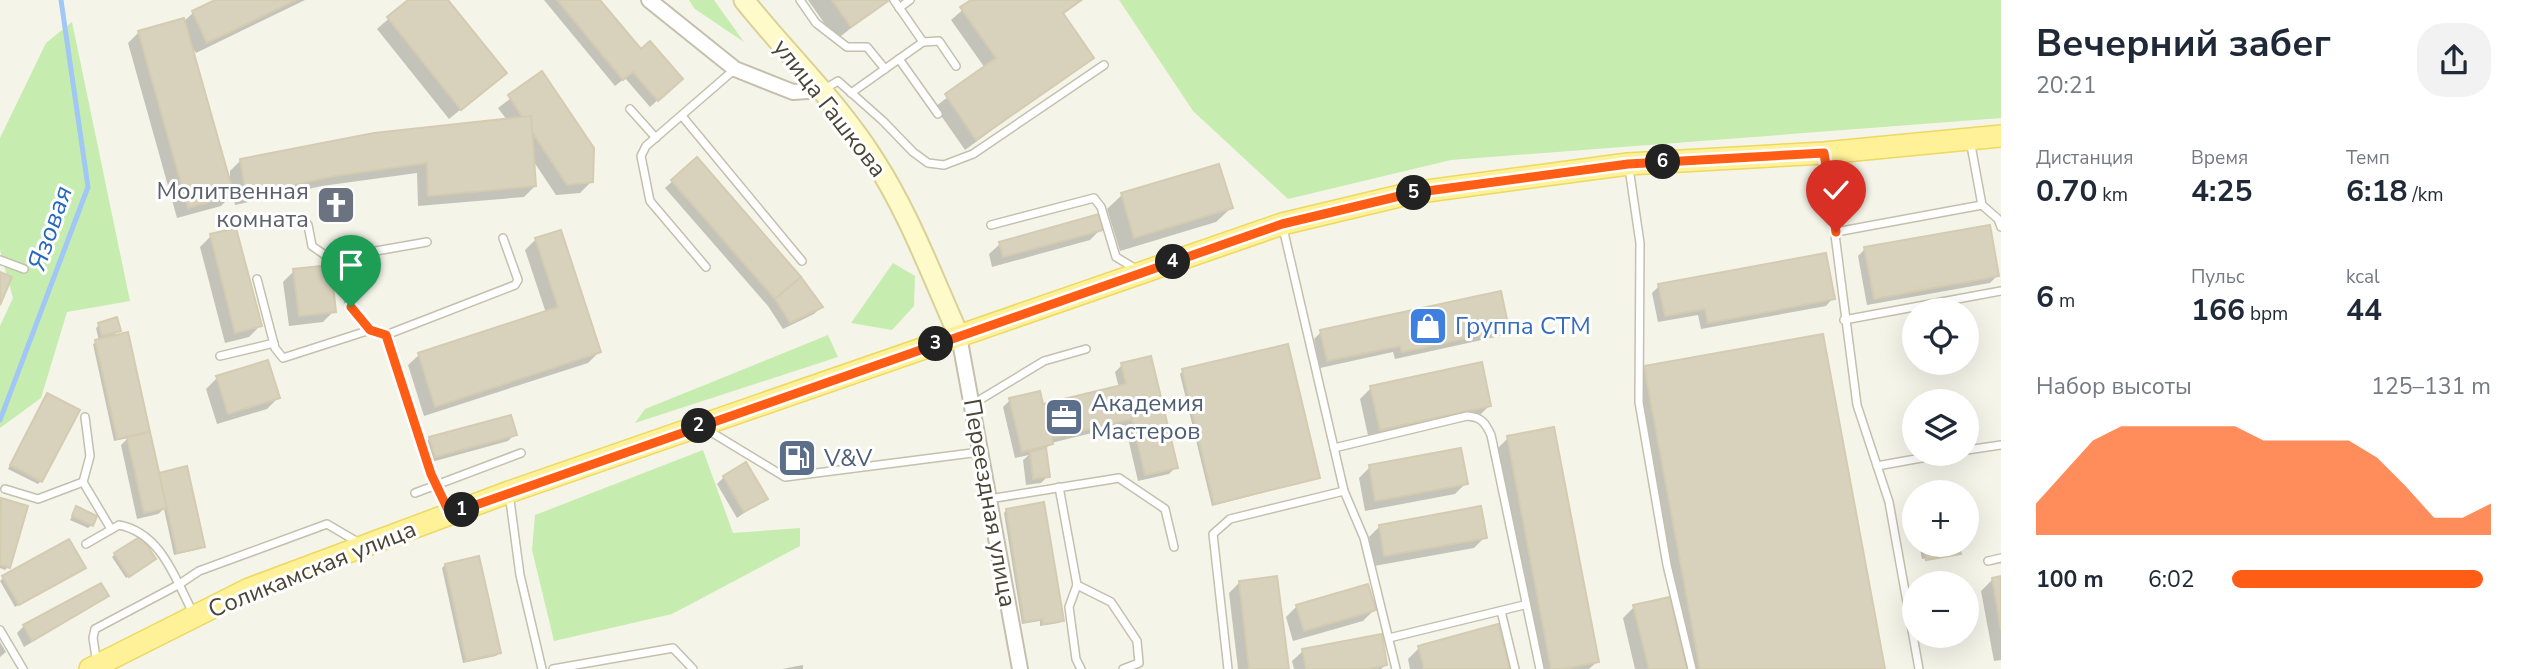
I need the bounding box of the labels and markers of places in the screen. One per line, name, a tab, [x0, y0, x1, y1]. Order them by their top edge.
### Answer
pin: 6	[1646, 144, 1680, 180]
pin	[1806, 160, 1866, 232]
place label: Молитвенная комната	[157, 175, 309, 235]
pin: 5	[1396, 176, 1432, 210]
church icon: Молитвенная комната	[315, 184, 357, 226]
pin	[321, 235, 381, 307]
pin: 4	[1156, 244, 1190, 280]
shop icon: Группа СТМ	[1407, 305, 1449, 347]
place label: Группа СТМ	[1455, 310, 1591, 342]
pin: 3	[918, 326, 954, 362]
place label: Академия Мастеров	[1091, 387, 1204, 447]
office icon: Академия Мастеров	[1043, 396, 1085, 438]
pin: 2	[682, 408, 716, 444]
fuel station icon: V&V	[776, 437, 818, 479]
place label: V&V	[823, 442, 873, 474]
pin: 1	[444, 492, 480, 528]

